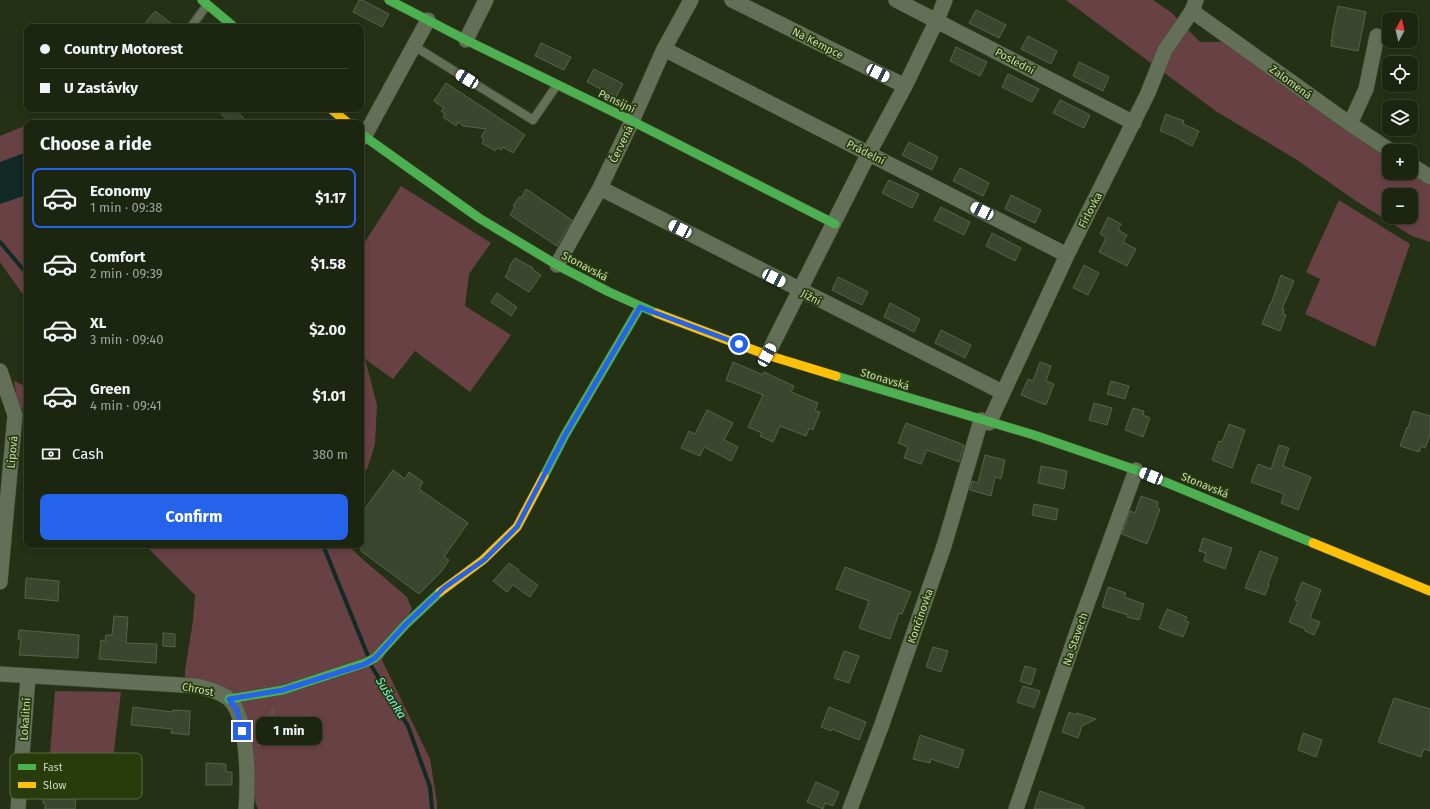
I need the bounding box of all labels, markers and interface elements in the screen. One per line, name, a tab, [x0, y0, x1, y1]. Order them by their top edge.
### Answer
north arrow	[1382, 12, 1418, 48]
map controls	[1382, 12, 1418, 224]
street label: Na Kempce	[790, 25, 846, 62]
text: Country Motorest	[64, 40, 183, 58]
street label: Poslední	[993, 46, 1037, 77]
button: locate	[1382, 56, 1418, 92]
car	[865, 62, 891, 84]
street label: Zalomená	[1267, 63, 1314, 102]
car	[454, 68, 480, 90]
text: U Zastávky	[64, 79, 138, 97]
street label: Pensijní	[596, 87, 637, 116]
button: layers	[1382, 100, 1418, 136]
street label: Červená	[606, 123, 636, 165]
text: Choose a ride	[40, 133, 152, 155]
street label: Prádelní	[844, 137, 887, 168]
button: +	[1382, 144, 1418, 180]
icon: car	[42, 180, 78, 216]
text: Economy	[90, 182, 151, 200]
button: −	[1382, 188, 1418, 224]
text: $1.17	[315, 189, 346, 207]
street label: Firlovka	[1076, 190, 1105, 230]
text: 1 min · 09:38	[90, 200, 162, 215]
car	[969, 200, 995, 222]
car	[667, 218, 693, 240]
icon: car	[42, 246, 78, 282]
text: Comfort	[90, 248, 146, 266]
street label: Stonavská	[559, 249, 610, 284]
text: $1.58	[311, 255, 346, 273]
text: 2 min · 09:39	[90, 266, 163, 281]
car	[761, 267, 787, 289]
street label: Jižní	[799, 287, 823, 308]
icon: car	[42, 312, 78, 348]
text: XL	[90, 314, 106, 332]
text: $2.00	[309, 321, 346, 339]
text: 3 min · 09:40	[90, 332, 164, 347]
route start	[730, 335, 748, 353]
car	[756, 342, 778, 368]
street label: Stonavská	[859, 366, 911, 393]
icon: car	[42, 378, 78, 414]
text: Green	[90, 380, 130, 398]
text: $1.01	[313, 387, 346, 405]
text: 4 min · 09:41	[90, 398, 162, 413]
street label: Lipová	[5, 435, 20, 469]
icon: cash	[40, 443, 62, 465]
text: Cash	[72, 445, 104, 463]
text: 380 m	[313, 447, 348, 462]
car	[1138, 466, 1164, 486]
street label: Stonavská	[1179, 470, 1231, 501]
button: Confirm	[40, 494, 348, 540]
street label: Končinovka	[905, 587, 936, 645]
street label: Na Stavech	[1060, 611, 1091, 667]
water label: Sušanka	[372, 674, 409, 721]
street label: Chrost	[181, 680, 215, 699]
street label: Lokalitní	[18, 697, 33, 741]
callout: 1 min	[256, 717, 322, 745]
route end	[233, 722, 251, 740]
text: 1 min	[273, 723, 305, 738]
legend	[10, 753, 142, 799]
text: Fast	[43, 761, 63, 774]
text: Slow	[43, 779, 67, 792]

